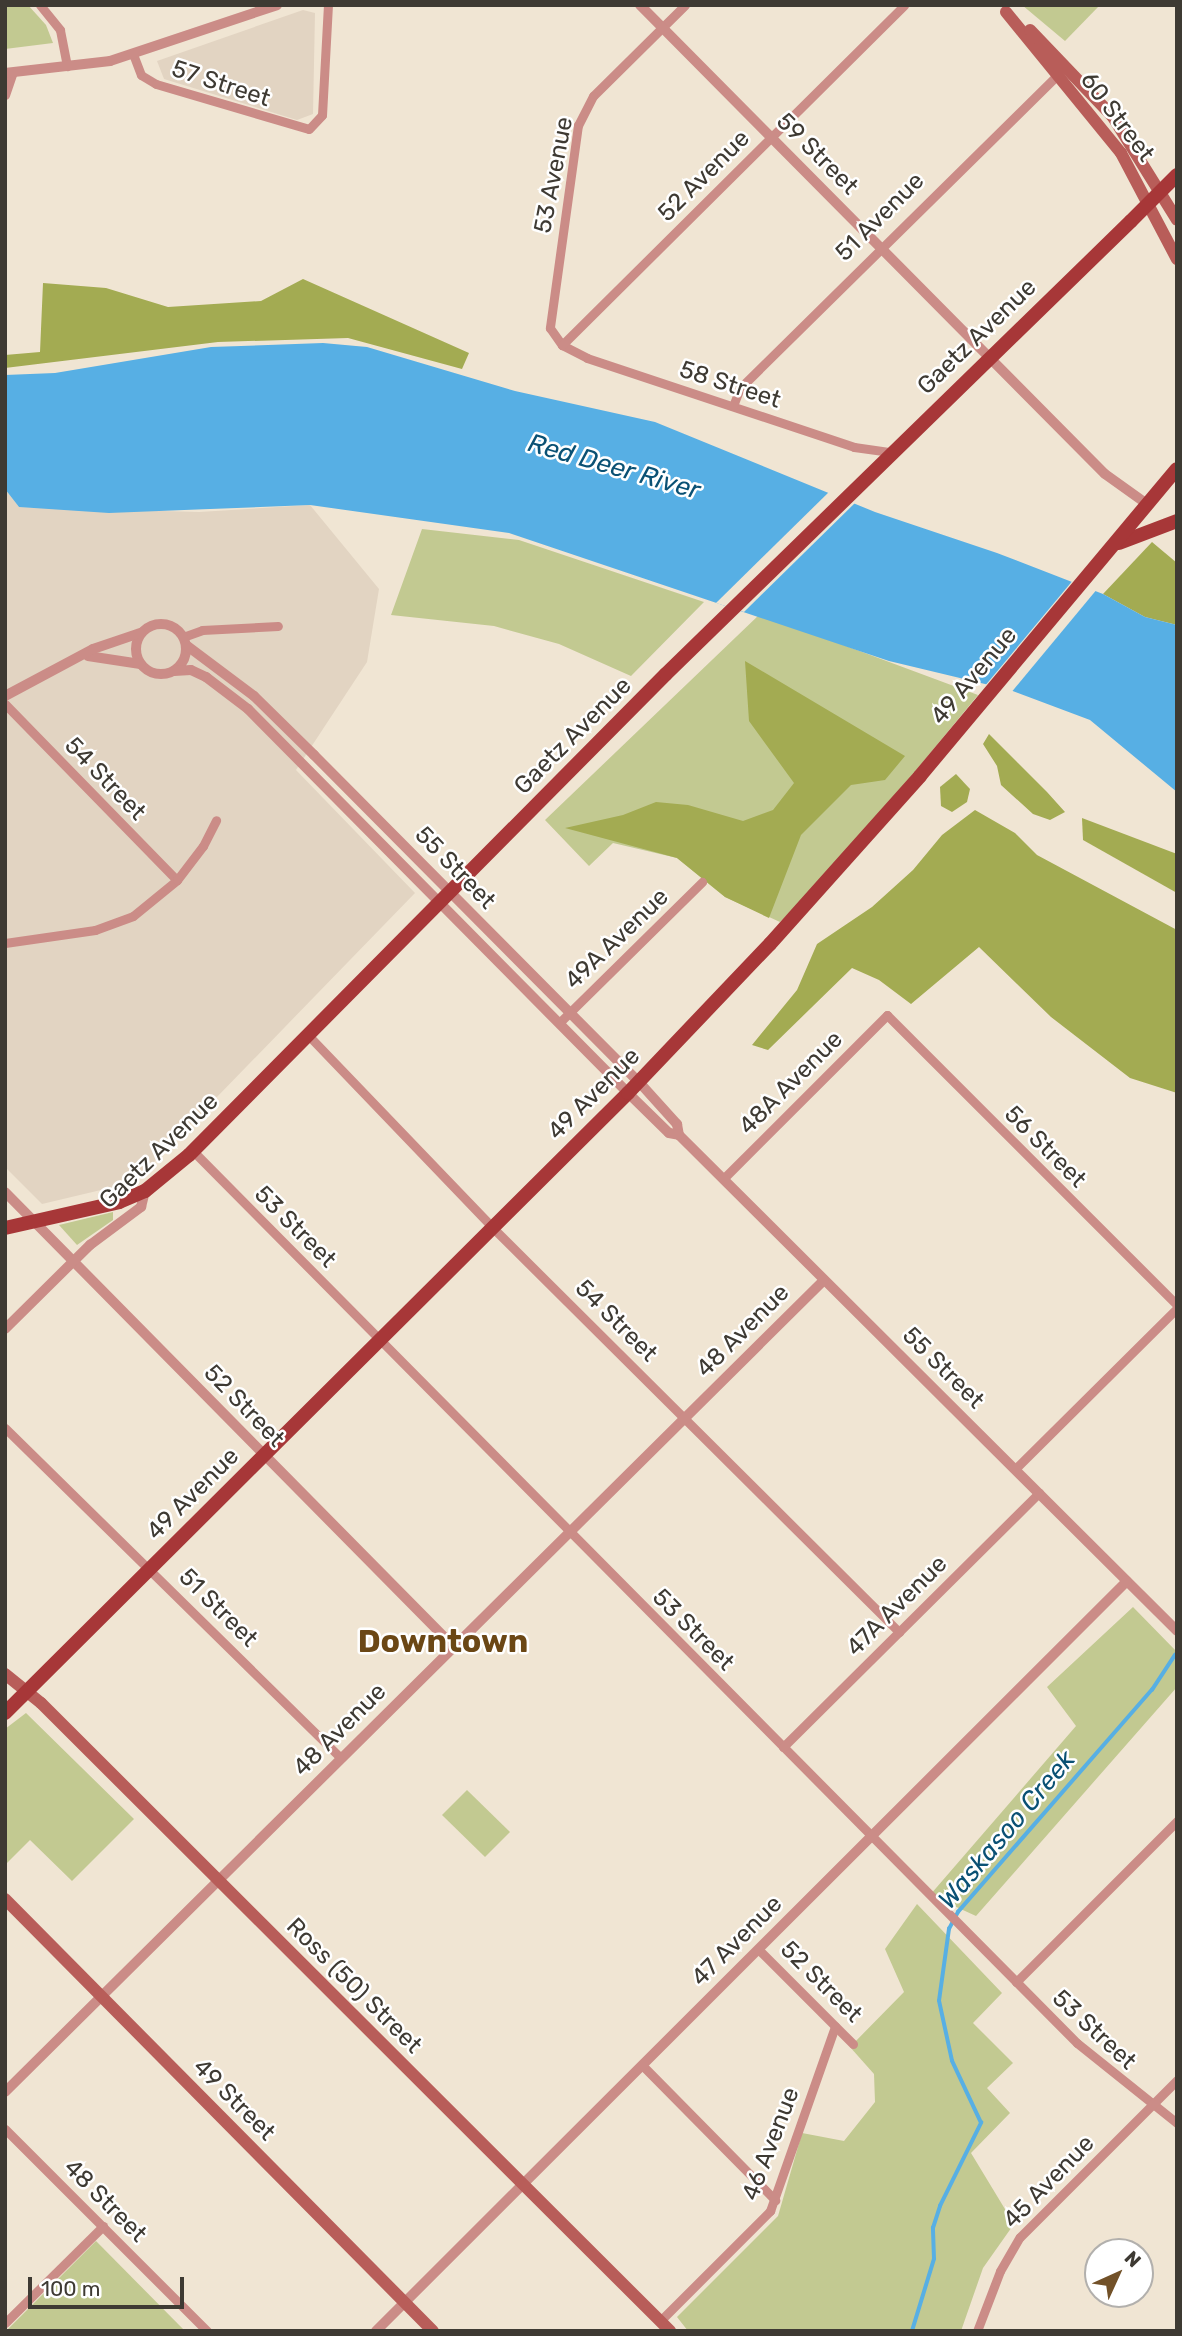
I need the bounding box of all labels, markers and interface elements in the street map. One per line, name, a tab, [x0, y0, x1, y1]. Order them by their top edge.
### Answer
street label: 57 Street	[168, 55, 274, 113]
street label: 60 Street	[1074, 66, 1160, 168]
street label: 59 Street	[770, 107, 864, 201]
street label: 53 Avenue	[529, 114, 579, 236]
street label: 52 Avenue	[652, 124, 756, 228]
street label: 51 Avenue	[829, 166, 931, 268]
street label: Gaetz Avenue	[911, 273, 1043, 401]
street label: 58 Street	[676, 355, 784, 415]
water label: Red Deer River	[524, 427, 704, 507]
street label: 49 Avenue	[925, 621, 1023, 731]
street label: Gaetz Avenue	[508, 671, 638, 801]
street label: 54 Street	[58, 731, 152, 827]
street label: 55 Street	[409, 821, 501, 915]
street label: 49A Avenue	[559, 882, 675, 996]
street label: 48A Avenue	[733, 1025, 849, 1141]
street label: 49 Avenue	[542, 1042, 646, 1146]
street label: Gaetz Avenue	[93, 1087, 225, 1215]
street label: 56 Street	[998, 1100, 1092, 1194]
street label: 53 Street	[248, 1180, 342, 1274]
street label: 54 Street	[569, 1274, 663, 1368]
street label: 48 Avenue	[690, 1278, 796, 1384]
street label: 55 Street	[896, 1321, 990, 1415]
street label: 52 Street	[198, 1359, 290, 1453]
street label: 49 Avenue	[141, 1442, 245, 1546]
street label: 47A Avenue	[840, 1549, 954, 1663]
street label: 51 Street	[173, 1563, 263, 1653]
street label: 53 Street	[646, 1583, 740, 1677]
district label: Downtown	[358, 1622, 528, 1660]
street label: 48 Avenue	[287, 1677, 393, 1783]
water label: Waskasoo Creek	[932, 1745, 1082, 1915]
street label: 47 Avenue	[686, 1890, 788, 1992]
street label: Ross (50) Street	[280, 1912, 428, 2060]
street label: 52 Street	[774, 1935, 868, 2029]
street label: 53 Street	[1046, 1984, 1142, 2076]
street label: 49 Street	[187, 2053, 281, 2147]
street label: 46 Avenue	[736, 2083, 806, 2205]
street label: 45 Avenue	[997, 2129, 1101, 2235]
street label: 48 Street	[58, 2154, 152, 2248]
north arrow	[1084, 2238, 1154, 2308]
text: N	[1120, 2246, 1146, 2272]
scale bar	[32, 2262, 187, 2306]
text: 100 m	[41, 2276, 100, 2301]

